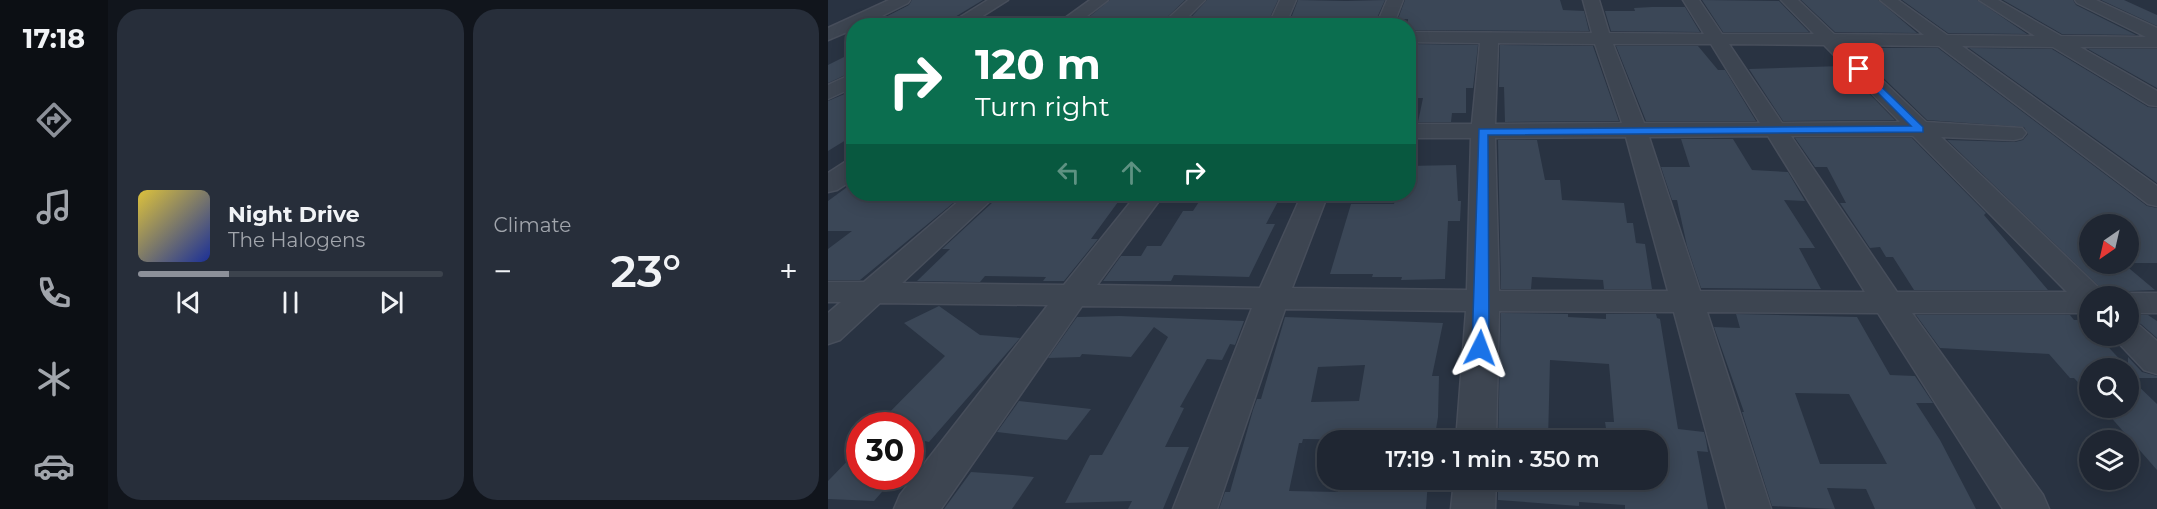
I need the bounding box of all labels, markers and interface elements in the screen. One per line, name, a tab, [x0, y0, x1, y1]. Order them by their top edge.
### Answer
text: 17:18	[23, 22, 85, 55]
text: 120 m	[975, 38, 1101, 90]
icon: right	[876, 42, 954, 120]
pin	[1833, 43, 1884, 94]
icon: arrive	[1842, 52, 1875, 85]
text: Turn right	[975, 90, 1110, 123]
icon: directions	[33, 99, 75, 141]
icon: left	[1052, 156, 1085, 189]
icon: ahead	[1115, 156, 1148, 189]
icon: right	[1178, 156, 1211, 189]
icon: music	[33, 186, 75, 228]
text: Night Drive	[228, 201, 360, 228]
text: Climate	[494, 213, 571, 237]
north arrow	[2079, 214, 2139, 274]
map controls	[2079, 214, 2139, 490]
text: The Halogens	[228, 228, 365, 252]
text: 23°	[610, 243, 681, 298]
text: −	[494, 251, 512, 291]
text: +	[779, 251, 798, 291]
icon: phone	[33, 272, 75, 314]
icon: previous	[172, 286, 205, 319]
icon: pause	[274, 286, 307, 319]
icon: next	[375, 286, 408, 319]
button: sound	[2079, 286, 2139, 346]
position arrow	[1448, 316, 1512, 380]
icon: climate	[33, 358, 75, 400]
button: search	[2079, 358, 2139, 418]
speed limit sign: 30	[846, 412, 924, 490]
button: layers	[2079, 430, 2139, 490]
icon: car	[33, 445, 75, 487]
text: 17:19 · 1 min · 350 m	[1385, 446, 1600, 473]

